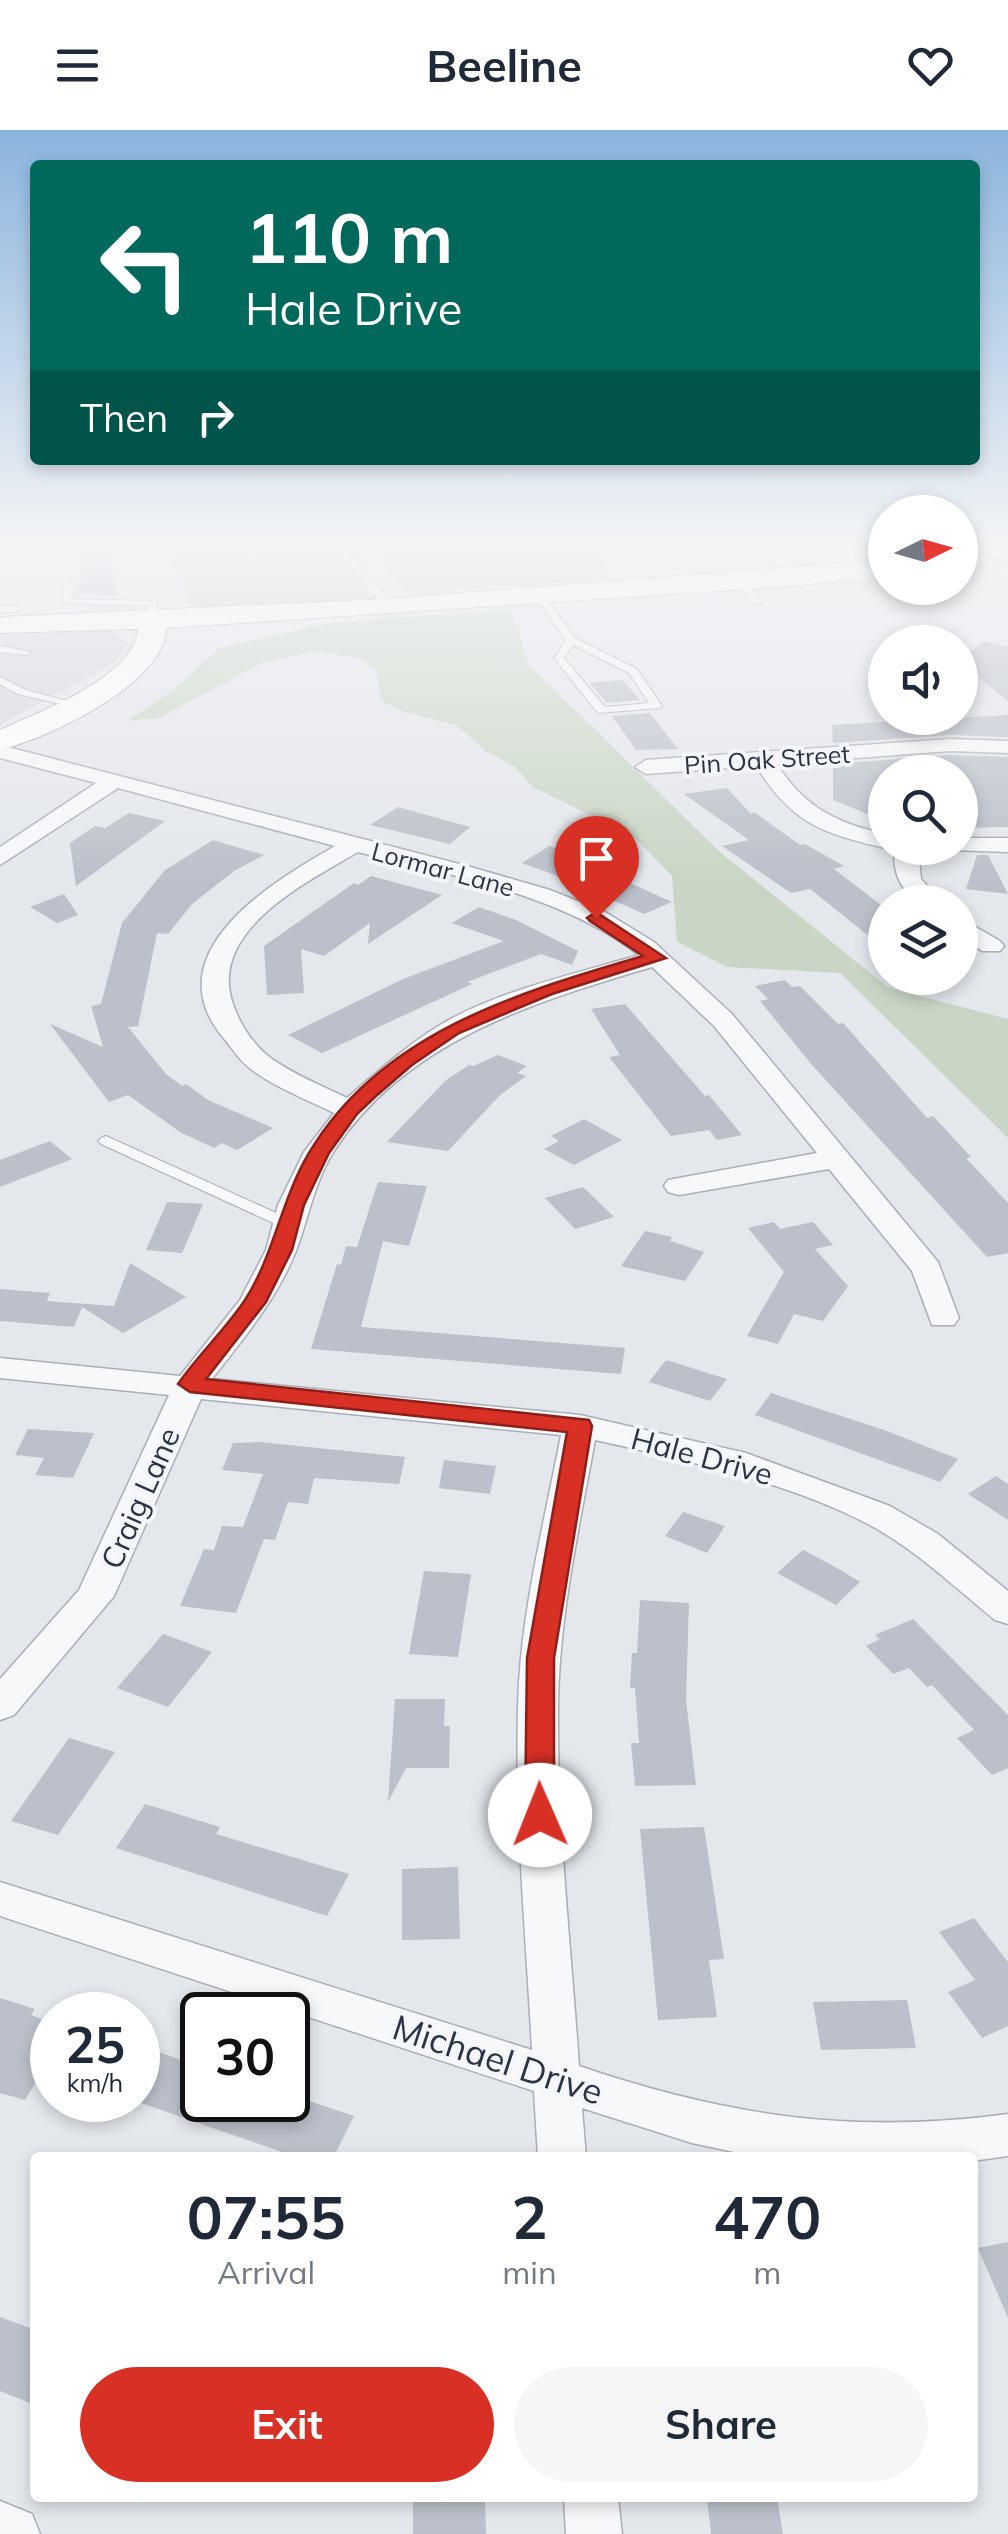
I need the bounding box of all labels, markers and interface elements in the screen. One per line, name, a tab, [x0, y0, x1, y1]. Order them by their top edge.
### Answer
text: Beeline	[426, 37, 582, 93]
icon: menu	[50, 38, 105, 93]
icon: heart	[903, 38, 958, 93]
text: 110 m	[245, 193, 453, 281]
icon: left	[80, 200, 210, 330]
text: Hale Drive	[245, 280, 462, 336]
icon: right	[188, 390, 243, 445]
text: Then	[80, 394, 168, 442]
north arrow	[868, 495, 978, 605]
map controls	[868, 495, 978, 995]
button: sound	[868, 625, 978, 735]
street label: Pin Oak Street	[683, 738, 851, 780]
button: search	[868, 755, 978, 865]
pin	[554, 816, 639, 919]
icon: arrive	[569, 831, 624, 886]
street label: Lormar Lane	[368, 835, 518, 903]
button: layers	[868, 885, 978, 995]
street label: Hale Drive	[627, 1419, 777, 1493]
street label: Craig Lane	[92, 1421, 188, 1575]
position arrow	[488, 1763, 592, 1867]
speed limit sign: 30	[180, 1992, 310, 2122]
street label: Michael Drive	[387, 2004, 609, 2114]
text: 25	[65, 2013, 125, 2076]
text: km/h	[67, 2067, 123, 2098]
text: 07:55	[187, 2179, 346, 2254]
text: 2	[511, 2179, 547, 2254]
text: 470	[713, 2179, 821, 2254]
text: Arrival	[217, 2252, 315, 2292]
text: min	[502, 2252, 557, 2292]
text: m	[753, 2252, 781, 2292]
button: Exit	[80, 2367, 494, 2482]
button: Share	[514, 2367, 928, 2482]

